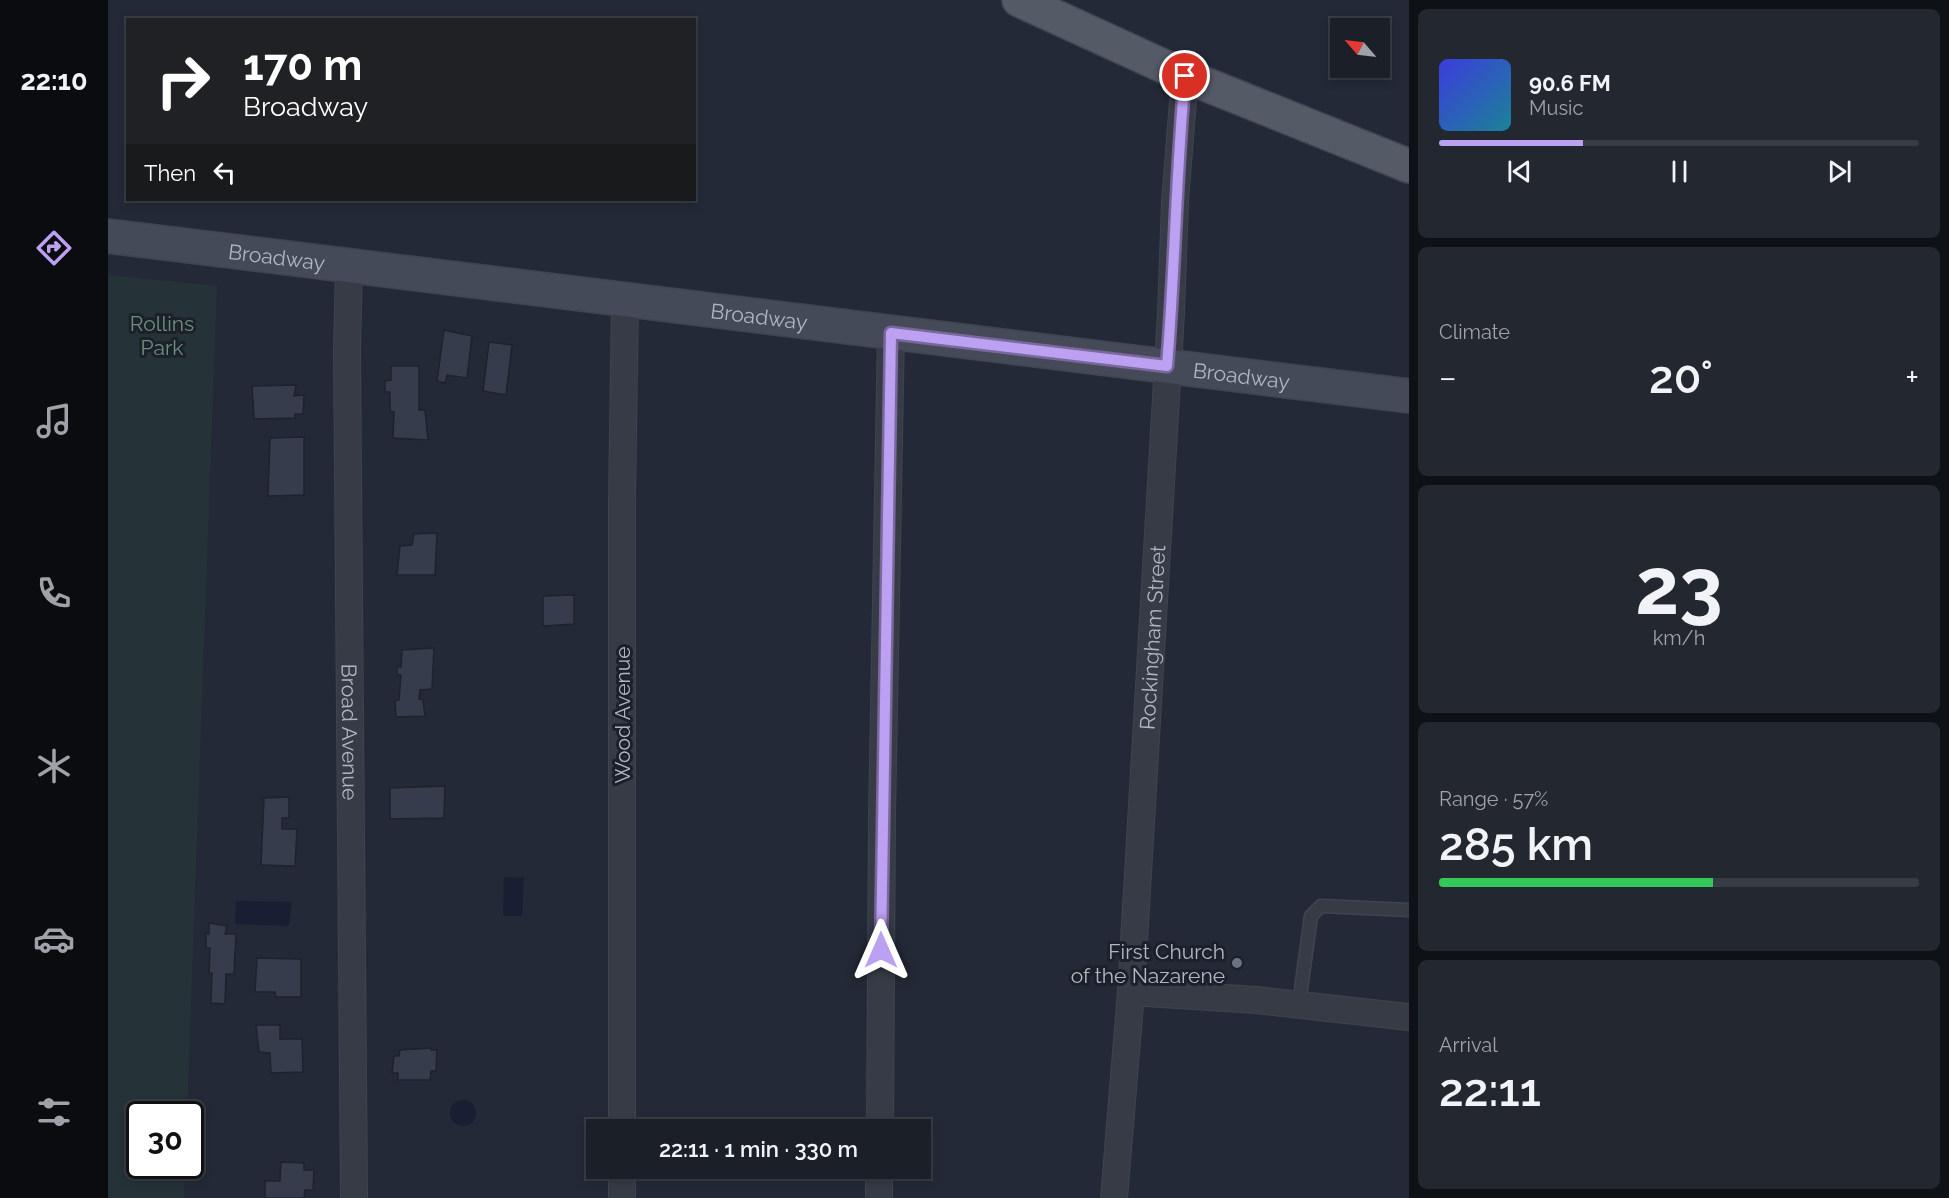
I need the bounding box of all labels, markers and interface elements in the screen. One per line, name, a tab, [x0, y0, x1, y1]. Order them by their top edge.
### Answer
north arrow	[1330, 18, 1390, 78]
map controls	[1330, 18, 1390, 78]
text: 170 m	[243, 41, 362, 90]
icon: right	[144, 42, 222, 120]
pin	[1159, 50, 1210, 101]
icon: arrive	[1168, 59, 1201, 92]
text: 22:10	[20, 65, 88, 96]
text: 90.6 FM	[1529, 70, 1611, 96]
text: Broadway	[243, 91, 368, 122]
text: Music	[1529, 96, 1583, 120]
icon: previous	[1503, 155, 1536, 188]
icon: pause	[1663, 155, 1696, 188]
icon: next	[1823, 155, 1856, 188]
icon: left	[208, 156, 241, 189]
text: Then	[144, 160, 196, 186]
icon: directions	[33, 227, 75, 269]
street label: Broadway	[227, 238, 327, 275]
street label: Broadway	[709, 298, 809, 334]
park label: Rollins Park	[130, 311, 194, 360]
text: Climate	[1439, 320, 1510, 344]
text: 20°	[1649, 351, 1713, 404]
street label: Broadway	[1192, 357, 1291, 394]
text: −	[1439, 358, 1457, 397]
text: +	[1905, 358, 1919, 397]
icon: music	[33, 400, 75, 442]
text: 23	[1635, 541, 1723, 632]
street label: Rockingham Street	[1134, 544, 1170, 730]
icon: phone	[33, 572, 75, 614]
text: km/h	[1653, 626, 1705, 650]
street label: Wood Avenue	[610, 646, 635, 784]
street label: Broad Avenue	[337, 664, 363, 800]
icon: climate	[33, 745, 75, 787]
text: Range · 57%	[1439, 787, 1548, 811]
text: 285 km	[1439, 818, 1593, 871]
icon: car	[33, 918, 75, 960]
position arrow	[849, 918, 913, 982]
place label: First Church of the Nazarene	[1071, 939, 1225, 988]
marker: First Church of the Nazarene	[1230, 956, 1244, 970]
text: Arrival	[1439, 1033, 1498, 1057]
text: 22:11	[1439, 1064, 1541, 1117]
icon: filters	[33, 1091, 75, 1133]
speed limit sign: 30	[126, 1101, 204, 1179]
text: 22:11 · 1 min · 330 m	[659, 1136, 858, 1162]

